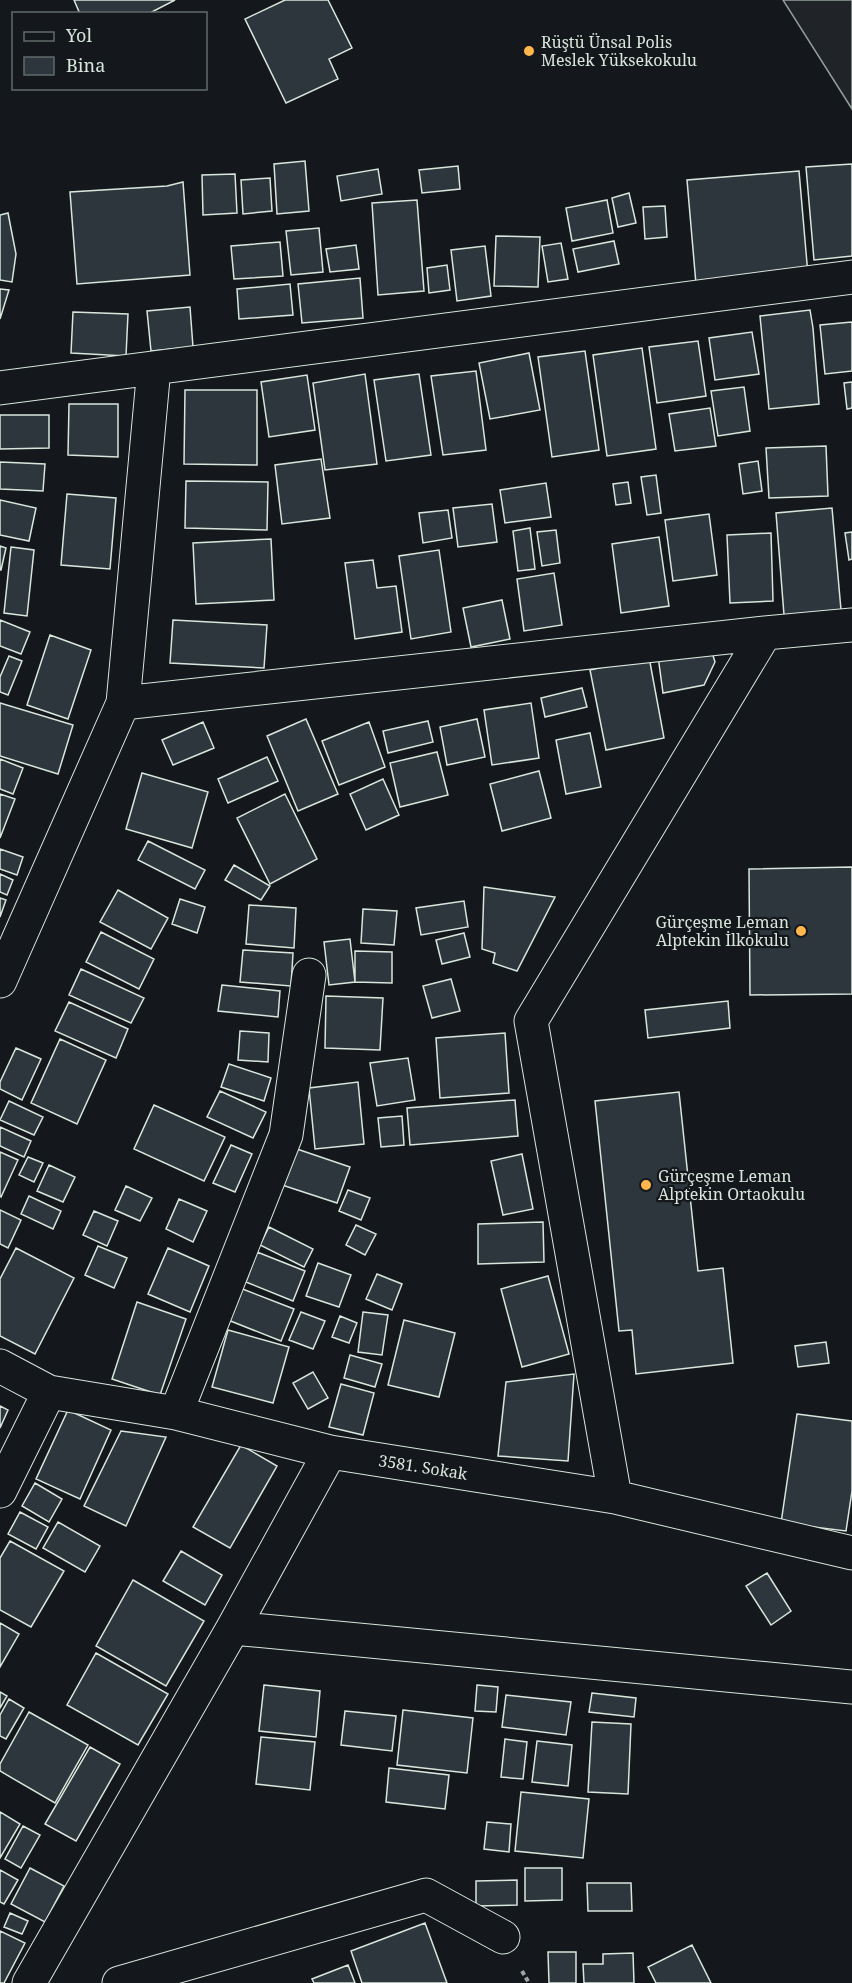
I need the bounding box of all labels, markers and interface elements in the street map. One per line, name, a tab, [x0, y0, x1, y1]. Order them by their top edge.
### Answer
legend	[12, 12, 207, 90]
text: Yol	[65, 23, 92, 47]
place label: Rüştü Ünsal Polis Meslek Yüksekokulu	[541, 31, 697, 71]
marker: Rüştü Ünsal Polis Meslek Yüksekokulu	[522, 44, 536, 58]
text: Bina	[66, 53, 105, 77]
place label: Gürçeşme Leman Alptekin İlkokulu	[655, 911, 789, 951]
marker: Gürçeşme Leman Alptekin İlkokulu	[794, 924, 808, 938]
place label: Gürçeşme Leman Alptekin Ortaokulu	[658, 1165, 805, 1205]
marker: Gürçeşme Leman Alptekin Ortaokulu	[639, 1178, 653, 1192]
street label: 3581. Sokak	[377, 1449, 470, 1485]

